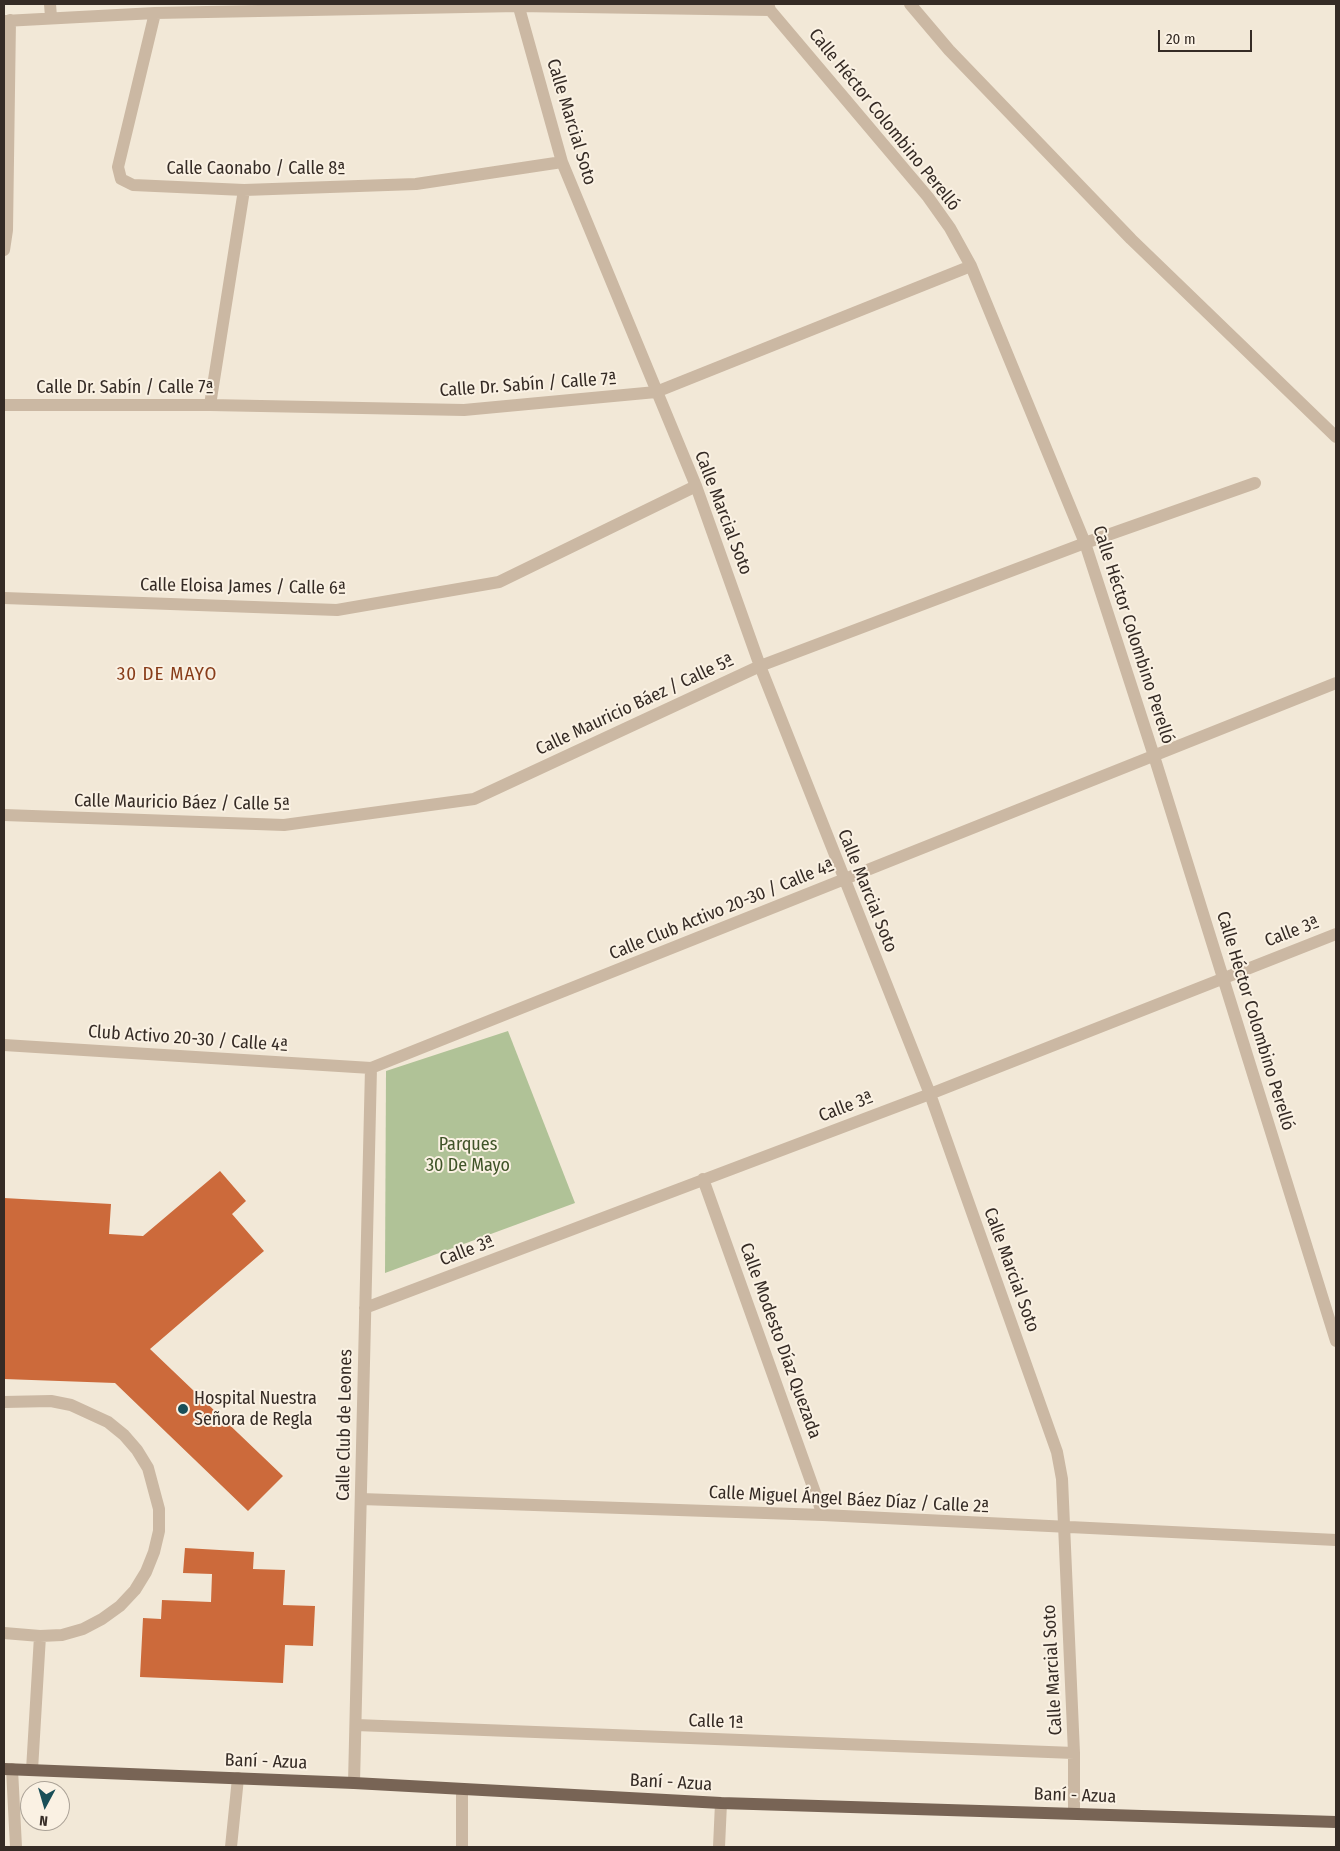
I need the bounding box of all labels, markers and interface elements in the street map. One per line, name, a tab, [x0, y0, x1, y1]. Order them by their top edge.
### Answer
scale bar	[1160, 20, 1254, 52]
street label: Calle Héctor Colombino Perelló	[804, 25, 964, 215]
text: 20 m	[1166, 30, 1196, 48]
street label: Calle Marcial Soto	[542, 56, 600, 188]
street label: Calle Caonabo / Calle 8ª	[167, 158, 345, 180]
street label: Calle Dr. Sabín / Calle 7ª	[439, 368, 617, 402]
street label: Calle Dr. Sabín / Calle 7ª	[36, 377, 214, 399]
street label: Calle Marcial Soto	[689, 448, 757, 578]
street label: Calle Héctor Colombino Perelló	[1087, 523, 1179, 747]
street label: Calle Eloisa James / Calle 6ª	[140, 574, 346, 600]
street label: Calle Mauricio Báez / Calle 5ª	[533, 650, 737, 760]
district label: 30 DE MAYO	[115, 664, 219, 686]
street label: Calle Mauricio Báez / Calle 5ª	[74, 790, 290, 816]
street label: Calle Marcial Soto	[832, 826, 902, 956]
street label: Calle Club Activo 20-30 / Calle 4ª	[606, 855, 838, 965]
street label: Calle Héctor Colombino Perelló	[1211, 909, 1299, 1133]
street label: Calle 3ª	[1262, 912, 1322, 952]
street label: Club Activo 20-30 / Calle 4ª	[87, 1021, 289, 1057]
street label: Calle 3ª	[816, 1087, 876, 1127]
park label: Parques 30 De Mayo	[426, 1134, 510, 1176]
street label: Calle Marcial Soto	[978, 1205, 1044, 1335]
street label: Calle 3ª	[437, 1231, 497, 1271]
street label: Calle Modesto Díaz Quezada	[734, 1240, 826, 1442]
street label: Calle Club de Leones	[333, 1349, 357, 1501]
place label: Hospital Nuestra Señora de Regla	[194, 1388, 317, 1430]
marker: Hospital Nuestra Señora de Regla	[176, 1402, 190, 1416]
street label: Calle Miguel Ángel Báez Díaz / Calle 2ª	[708, 1482, 990, 1518]
street label: Calle Marcial Soto	[1039, 1604, 1067, 1736]
street label: Calle 1ª	[688, 1710, 744, 1734]
street label: Baní - Azua	[224, 1750, 308, 1774]
street label: Baní - Azua	[629, 1770, 713, 1796]
north arrow	[20, 1781, 70, 1831]
street label: Baní - Azua	[1033, 1784, 1117, 1808]
text: N	[38, 1812, 49, 1829]

